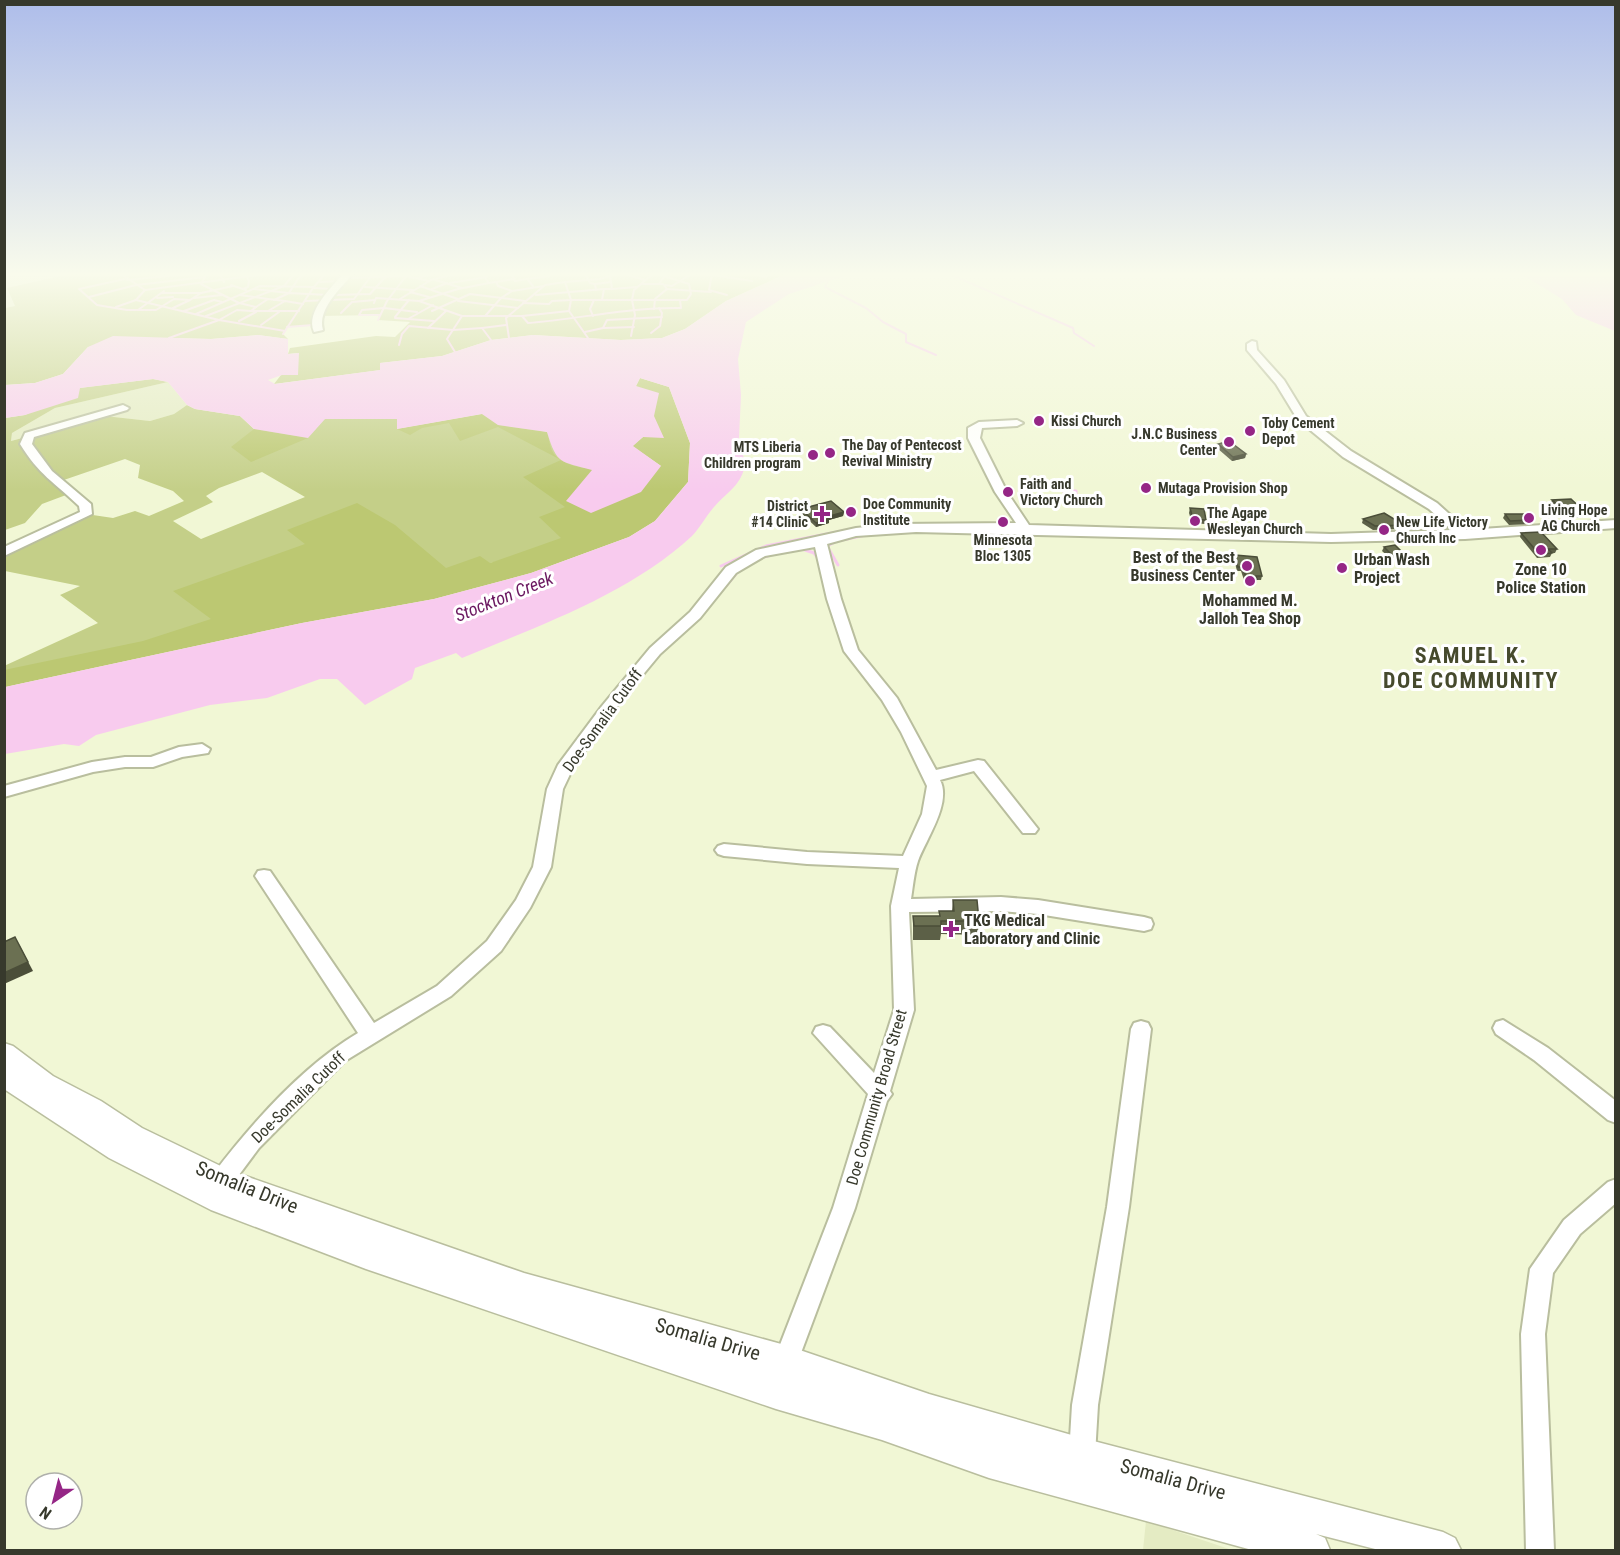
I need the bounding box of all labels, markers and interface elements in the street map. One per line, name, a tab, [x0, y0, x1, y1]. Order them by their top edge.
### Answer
place label: Kissi Church	[1051, 413, 1121, 429]
marker: Kissi Church	[1032, 414, 1046, 428]
place label: Toby Cement Depot	[1262, 415, 1334, 447]
marker: Toby Cement Depot	[1243, 424, 1257, 438]
place label: J.N.C Business Center	[1131, 426, 1217, 458]
marker: J.N.C Business Center	[1222, 435, 1236, 449]
place label: The Day of Pentecost Revival Ministry	[842, 437, 962, 469]
place label: MTS Liberia Children program	[704, 439, 801, 471]
marker: The Day of Pentecost Revival Ministry	[823, 446, 837, 460]
marker: MTS Liberia Children program	[806, 448, 820, 462]
place label: Faith and Victory Church	[1020, 476, 1103, 508]
place label: Mutaga Provision Shop	[1158, 480, 1288, 496]
marker: Mutaga Provision Shop	[1139, 481, 1153, 495]
marker: Faith and Victory Church	[1001, 485, 1015, 499]
place label: Doe Community Institute	[863, 496, 952, 528]
place label: District #14 Clinic	[751, 498, 809, 530]
place label: Living Hope AG Church	[1541, 502, 1608, 534]
marker: District #14 Clinic	[813, 505, 831, 523]
marker: Doe Community Institute	[844, 505, 858, 519]
place label: The Agape Wesleyan Church	[1207, 505, 1303, 537]
marker: Living Hope AG Church	[1522, 511, 1536, 525]
marker: The Agape Wesleyan Church	[1188, 514, 1202, 528]
place label: New Life Victory Church Inc	[1396, 514, 1489, 546]
marker: Minnesota Bloc 1305	[996, 515, 1010, 529]
marker: New Life Victory Church Inc	[1377, 523, 1391, 537]
place label: Minnesota Bloc 1305	[974, 532, 1033, 564]
marker: Zone 10 Police Station	[1534, 543, 1548, 557]
place label: Best of the Best Business Center	[1131, 548, 1235, 585]
place label: Urban Wash Project	[1354, 550, 1430, 587]
marker: Best of the Best Business Center	[1240, 559, 1254, 573]
place label: Zone 10 Police Station	[1496, 560, 1586, 597]
marker: Urban Wash Project	[1335, 561, 1349, 575]
water label: Stockton Creek	[452, 567, 557, 626]
marker: Mohammed M. Jalloh Tea Shop	[1243, 574, 1257, 588]
place label: Mohammed M. Jalloh Tea Shop	[1199, 591, 1301, 628]
district label: SAMUEL K. DOE COMMUNITY	[1383, 643, 1559, 693]
street label: Doe-Somalia Cutoff	[559, 665, 646, 776]
place label: TKG Medical Laboratory and Clinic	[964, 911, 1100, 948]
marker: TKG Medical Laboratory and Clinic	[942, 920, 960, 938]
street label: Doe Community Broad Street	[842, 1007, 911, 1187]
street label: Doe-Somalia Cutoff	[248, 1048, 349, 1147]
street label: Somalia Drive	[192, 1156, 302, 1218]
street label: Somalia Drive	[653, 1313, 763, 1365]
street label: Somalia Drive	[1118, 1453, 1228, 1505]
north arrow	[24, 1471, 84, 1531]
text: N	[36, 1502, 55, 1523]

